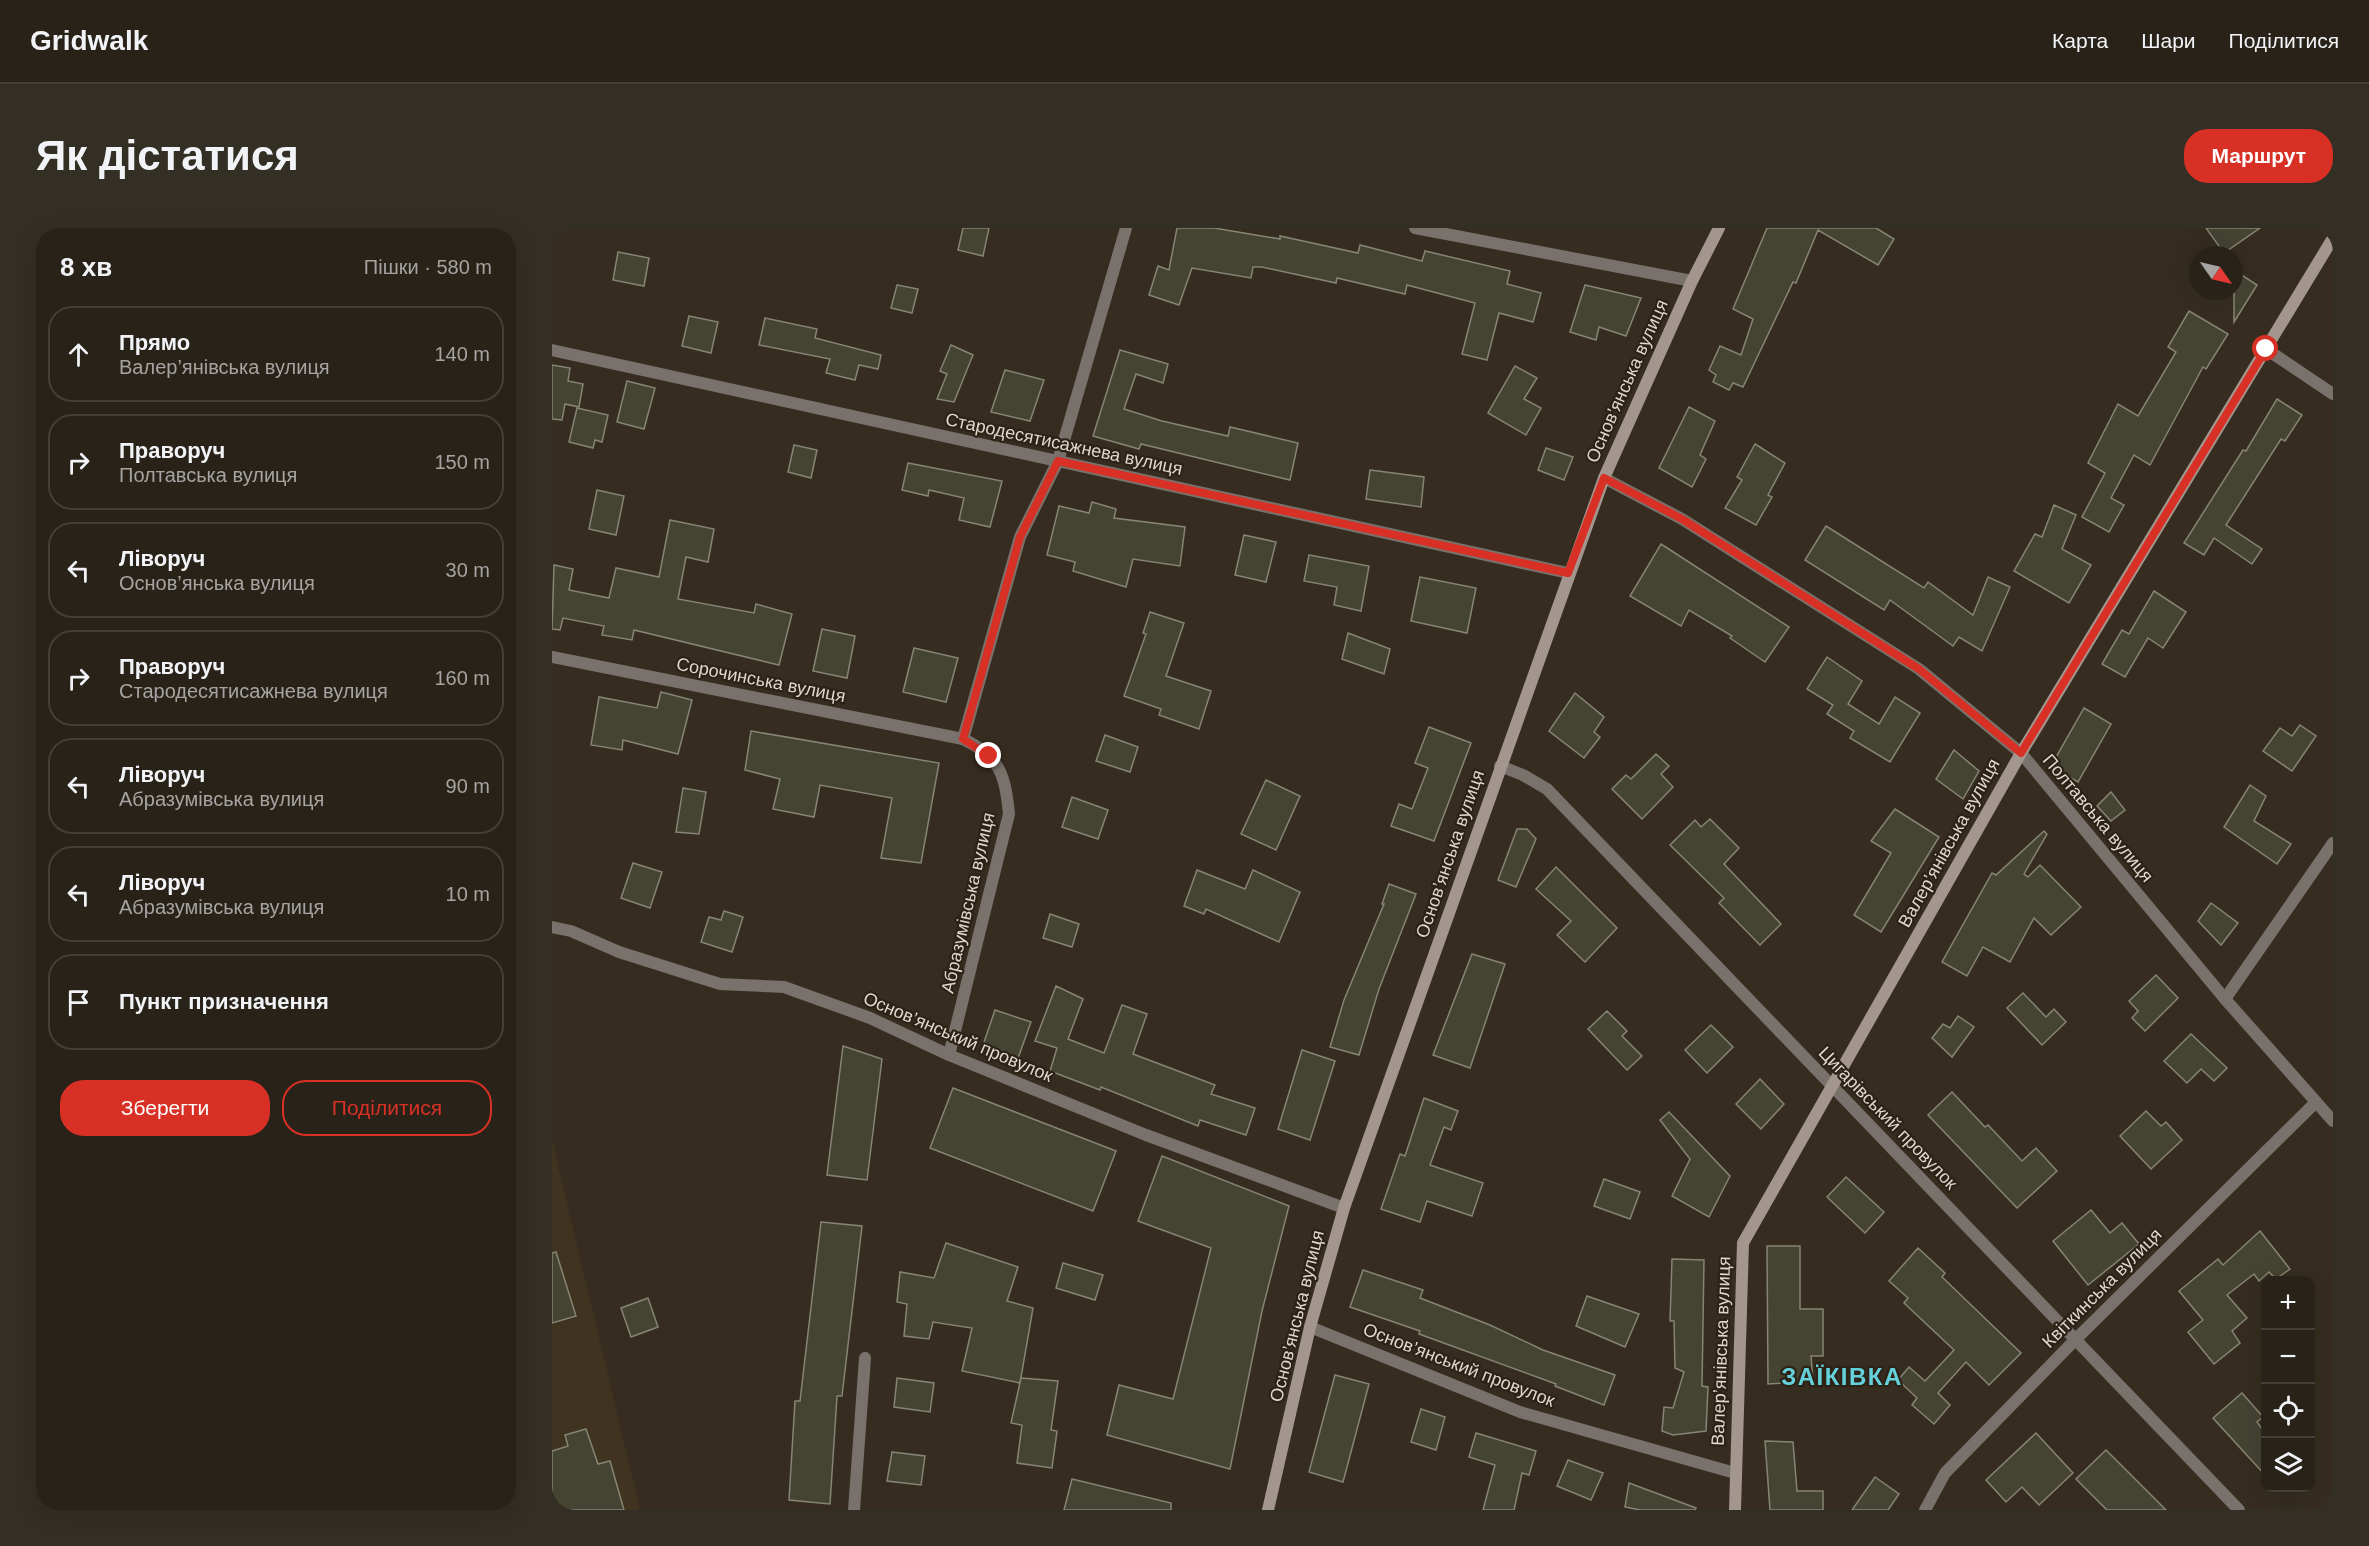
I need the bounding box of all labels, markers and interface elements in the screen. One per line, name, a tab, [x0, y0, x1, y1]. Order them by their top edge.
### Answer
text: Gridwalk	[30, 25, 148, 56]
text: Карта	[2052, 29, 2108, 52]
text: Шари	[2141, 29, 2196, 52]
text: Поділитися	[2229, 29, 2339, 52]
button: Маршрут	[2184, 129, 2333, 183]
text: Як дістатися	[36, 132, 299, 179]
north arrow	[2189, 246, 2243, 300]
text: 8 хв	[60, 252, 112, 282]
text: Пішки · 580 m	[364, 256, 492, 278]
street label: Основ’янська вулиця	[1582, 296, 1672, 466]
text: Прямо	[119, 330, 190, 355]
route start	[2252, 335, 2278, 361]
icon: ahead	[62, 338, 95, 371]
text: 140 m	[434, 343, 490, 365]
text: Валер’янівська вулиця	[119, 356, 330, 378]
street label: Стародесятисажнева вулиця	[944, 409, 1184, 479]
text: Праворуч	[119, 438, 225, 463]
icon: right	[62, 446, 95, 479]
text: 150 m	[434, 451, 490, 473]
text: Полтавська вулиця	[119, 464, 297, 486]
text: Ліворуч	[119, 546, 205, 571]
icon: left	[62, 554, 95, 587]
text: 30 m	[446, 559, 490, 581]
text: Основ’янська вулиця	[119, 572, 315, 594]
text: Праворуч	[119, 654, 225, 679]
street label: Сорочинська вулиця	[675, 654, 847, 706]
icon: right	[62, 662, 95, 695]
text: 160 m	[434, 667, 490, 689]
text: Стародесятисажнева вулиця	[119, 680, 388, 702]
route end	[975, 742, 1001, 768]
street label: Полтавська вулиця	[2039, 750, 2157, 886]
street label: Валер’янівська вулиця	[1894, 755, 2004, 931]
text: Ліворуч	[119, 762, 205, 787]
street label: Основ’янська вулиця	[1412, 767, 1488, 941]
icon: left	[62, 770, 95, 803]
text: 90 m	[446, 775, 490, 797]
text: Абразумівська вулиця	[119, 788, 324, 810]
street label: Абразумівська вулиця	[937, 811, 999, 995]
text: Ліворуч	[119, 870, 205, 895]
icon: left	[62, 878, 95, 911]
text: 10 m	[446, 883, 490, 905]
text: Абразумівська вулиця	[119, 896, 324, 918]
icon: arrive	[62, 986, 95, 1019]
street label: Основ’янський провулок	[860, 988, 1056, 1086]
text: Пункт призначення	[119, 989, 329, 1014]
street label: Цигарівський провулок	[1815, 1043, 1961, 1194]
button: Зберегти	[60, 1080, 270, 1136]
button: Поділитися	[282, 1080, 492, 1136]
street label: Квіткинська вулиця	[2038, 1224, 2166, 1352]
street label: Основ’янська вулиця	[1266, 1228, 1328, 1404]
street label: Валер’янівська вулиця	[1708, 1256, 1734, 1446]
map controls	[2261, 1276, 2315, 1492]
button: +	[2261, 1276, 2315, 1330]
street label: Основ’янський провулок	[1360, 1319, 1558, 1411]
button: −	[2261, 1330, 2315, 1384]
district label: ЗАЇКІВКА	[1781, 1363, 1903, 1390]
button: locate	[2261, 1384, 2315, 1438]
button: layers	[2261, 1438, 2315, 1492]

